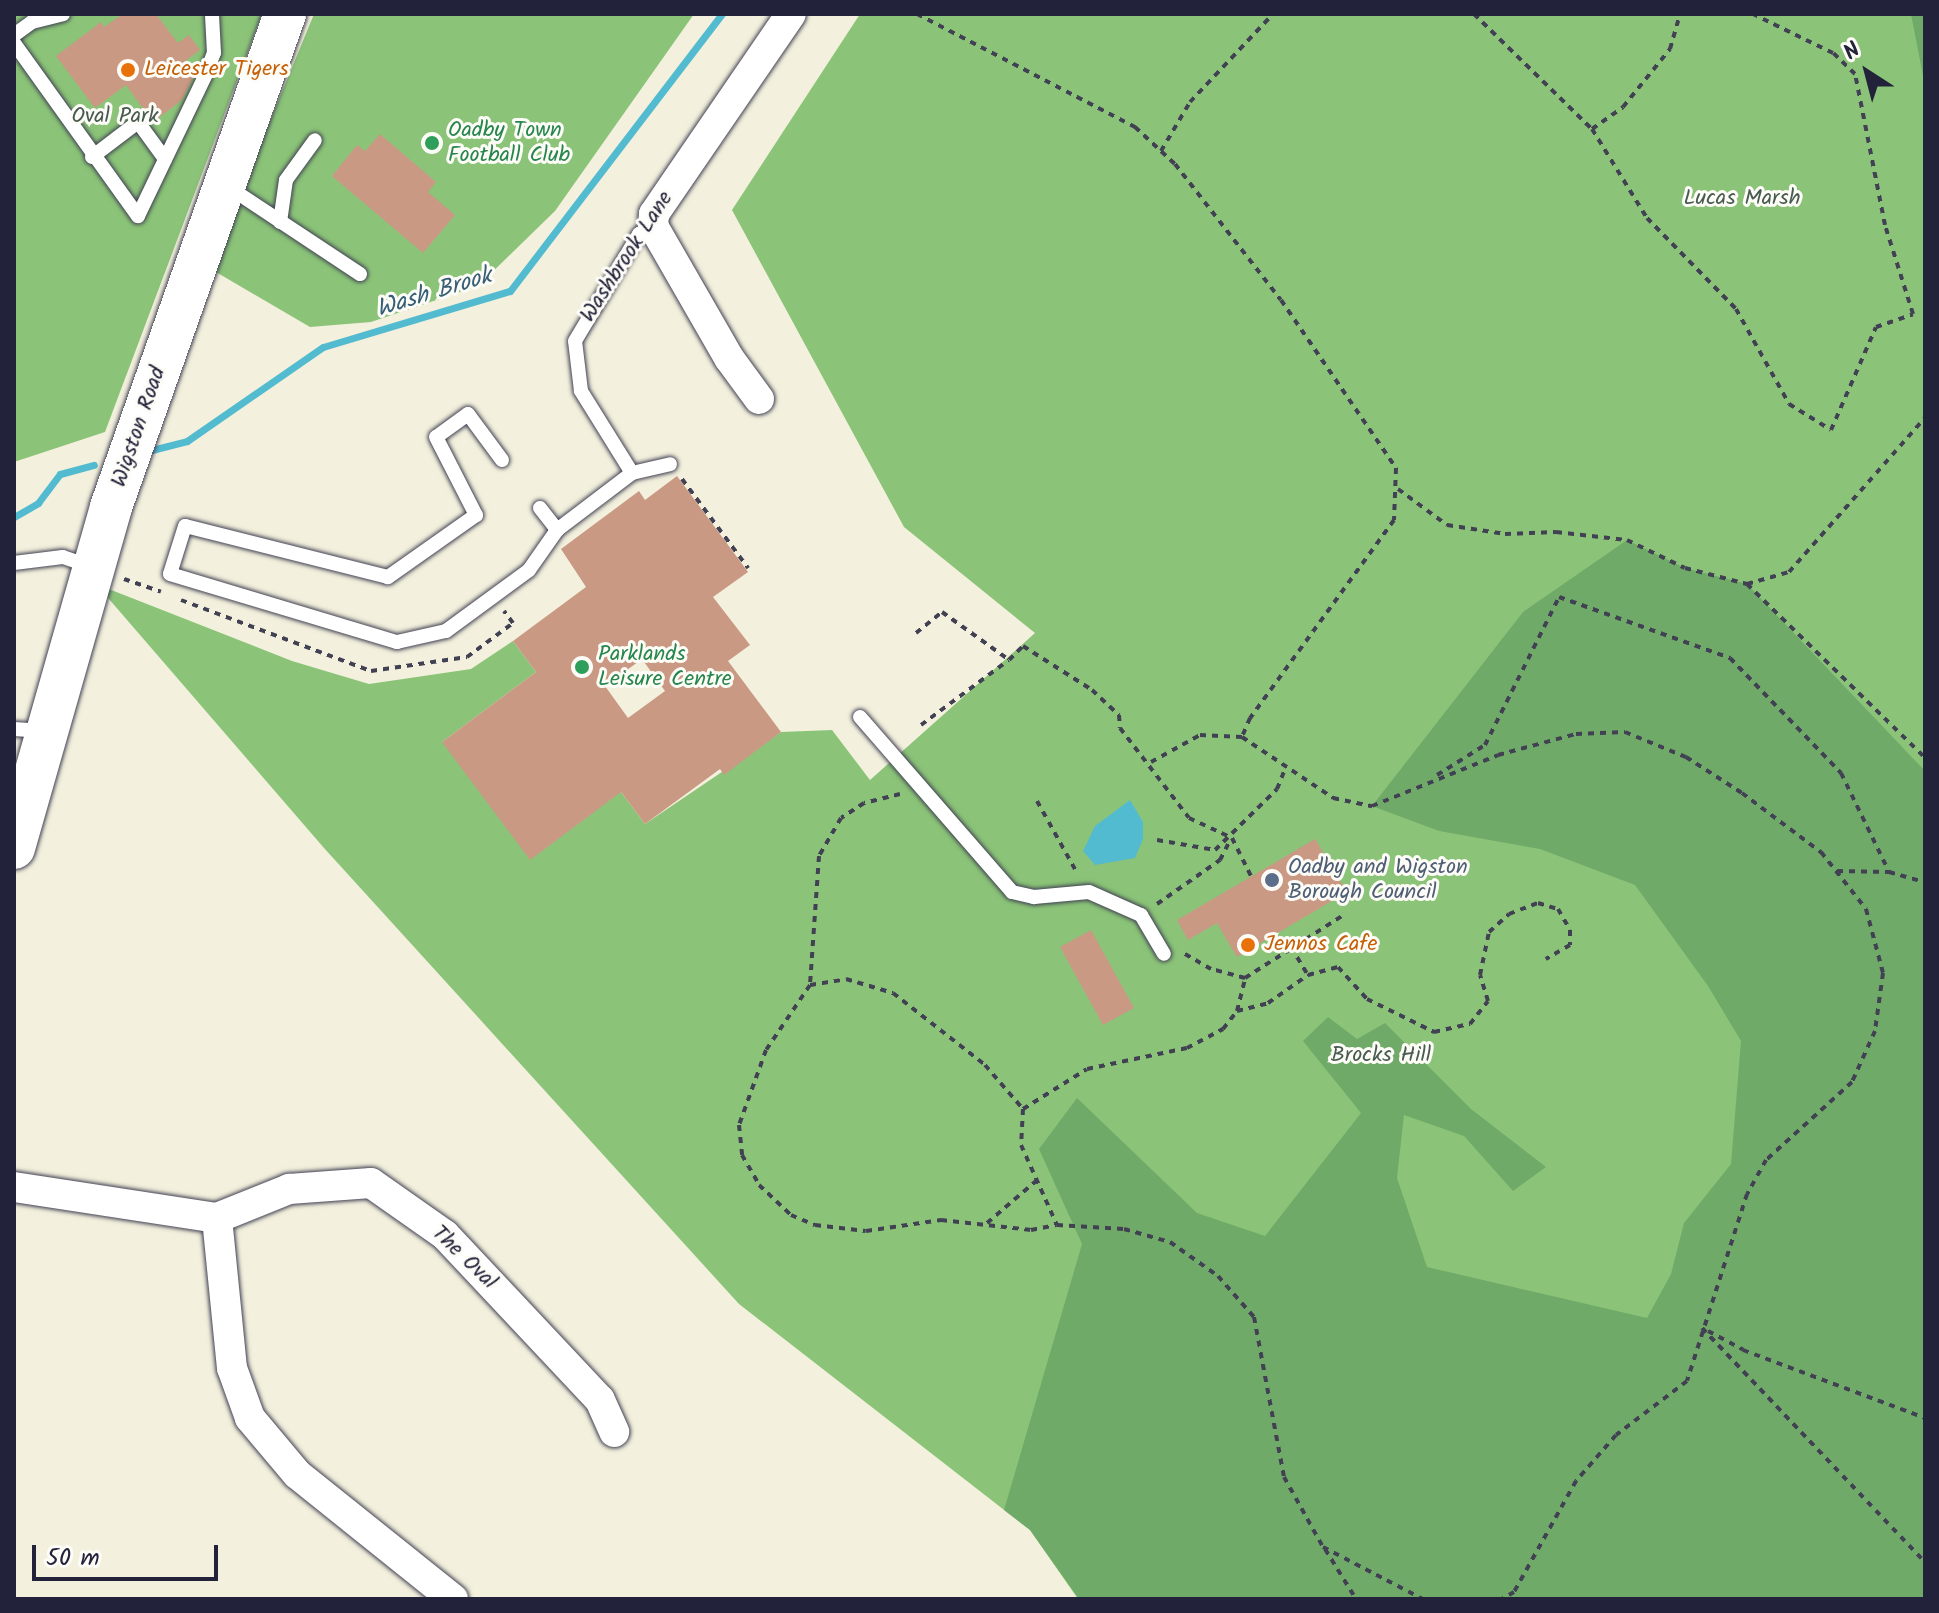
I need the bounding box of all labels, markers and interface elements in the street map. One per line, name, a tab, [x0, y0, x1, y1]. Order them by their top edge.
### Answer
north arrow	[1827, 32, 1907, 112]
text: N	[1837, 34, 1868, 70]
place label: Leicester Tigers	[144, 57, 289, 83]
marker: Leicester Tigers	[119, 61, 137, 79]
park label: Oval Park	[71, 104, 159, 130]
place label: Oadby Town Football Club	[448, 117, 570, 168]
marker: Oadby Town Football Club	[423, 134, 441, 152]
park label: Lucas Marsh	[1683, 186, 1801, 212]
street label: Washbrook Lane	[575, 187, 679, 327]
water label: Wash Brook	[373, 262, 495, 324]
street label: Wigston Road	[106, 363, 172, 491]
place label: Parklands Leisure Centre	[598, 641, 732, 692]
marker: Parklands Leisure Centre	[573, 658, 591, 676]
place label: Oadby and Wigston Borough Council	[1288, 854, 1468, 906]
marker: Oadby and Wigston Borough Council	[1263, 871, 1281, 889]
place label: Jennos Cafe	[1264, 932, 1377, 958]
marker: Jennos Cafe	[1239, 936, 1257, 954]
park label: Brocks Hill	[1331, 1043, 1431, 1069]
street label: The Oval	[426, 1220, 502, 1296]
scale bar	[36, 1529, 222, 1579]
text: 50 m	[46, 1539, 100, 1578]

